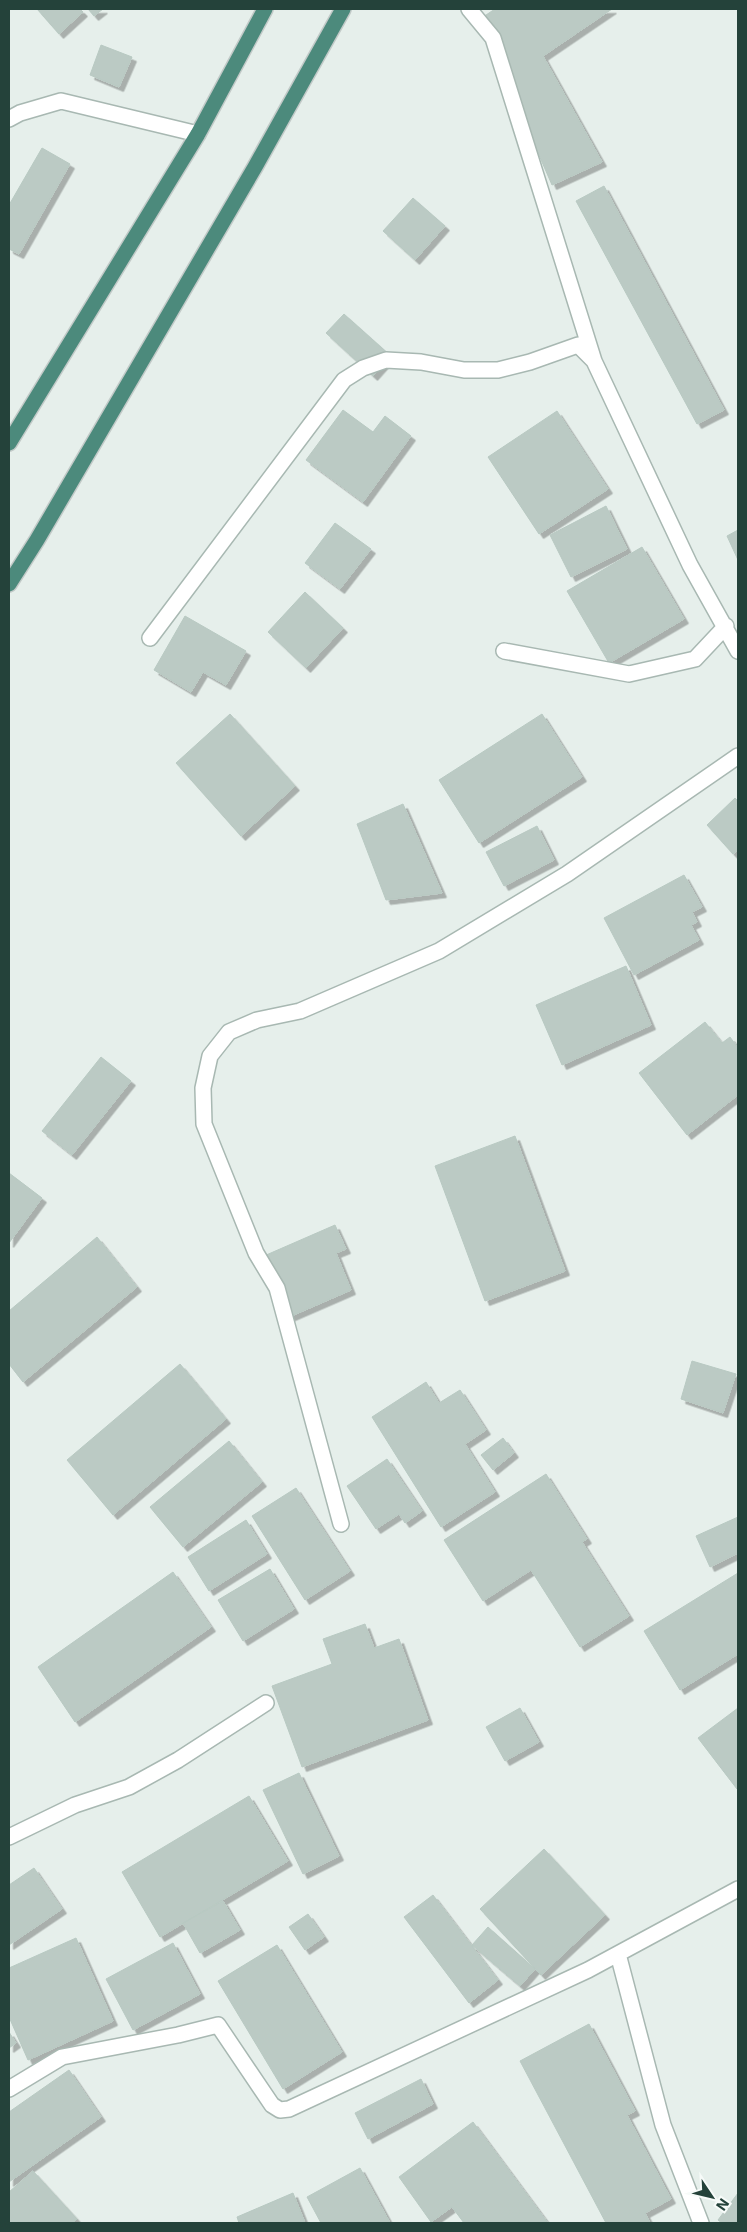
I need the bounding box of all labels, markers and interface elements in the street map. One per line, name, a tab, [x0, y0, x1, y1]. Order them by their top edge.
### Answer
north arrow	[687, 2172, 737, 2222]
text: N	[713, 2195, 733, 2214]

